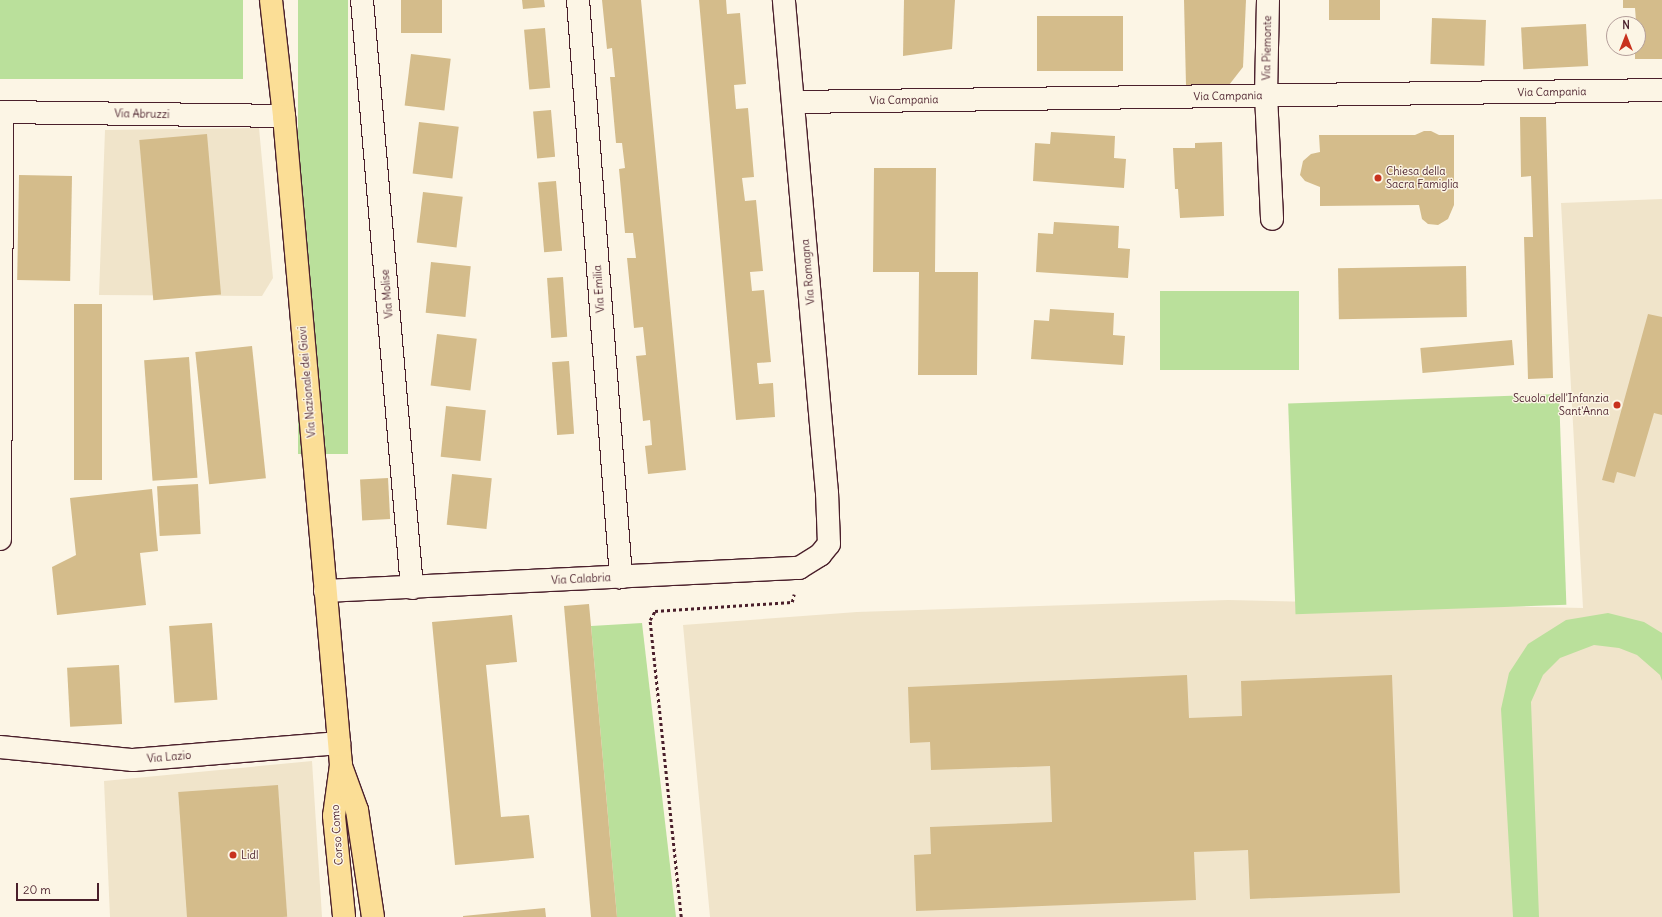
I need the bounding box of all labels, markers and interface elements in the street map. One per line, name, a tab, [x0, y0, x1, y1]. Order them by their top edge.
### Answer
street label: Via Piemonte	[1260, 15, 1274, 81]
north arrow	[1606, 16, 1646, 56]
text: N	[1622, 18, 1630, 32]
street label: Via Campania	[1517, 85, 1587, 99]
street label: Via Campania	[1193, 89, 1263, 103]
street label: Via Campania	[869, 93, 939, 107]
street label: Via Abruzzi	[114, 107, 170, 121]
place label: Chiesa della Sacra Famiglia	[1386, 165, 1459, 191]
marker: Chiesa della Sacra Famiglia	[1373, 173, 1383, 183]
street label: Via Romagna	[799, 239, 817, 305]
street label: Via Emilia	[591, 265, 607, 313]
street label: Via Molise	[378, 269, 396, 319]
street label: Via Nazionale dei Giovi	[296, 326, 318, 438]
place label: Scuola dell'Infanzia Sant'Anna	[1513, 392, 1609, 418]
marker: Scuola dell'Infanzia Sant'Anna	[1612, 400, 1622, 410]
street label: Via Calabria	[551, 571, 611, 587]
street label: Via Lazio	[146, 748, 192, 766]
street label: Corso Como	[328, 804, 346, 866]
place label: Lidl	[241, 848, 258, 862]
marker: Lidl	[228, 850, 238, 860]
scale bar	[18, 875, 101, 901]
text: 20 m	[23, 882, 51, 897]

